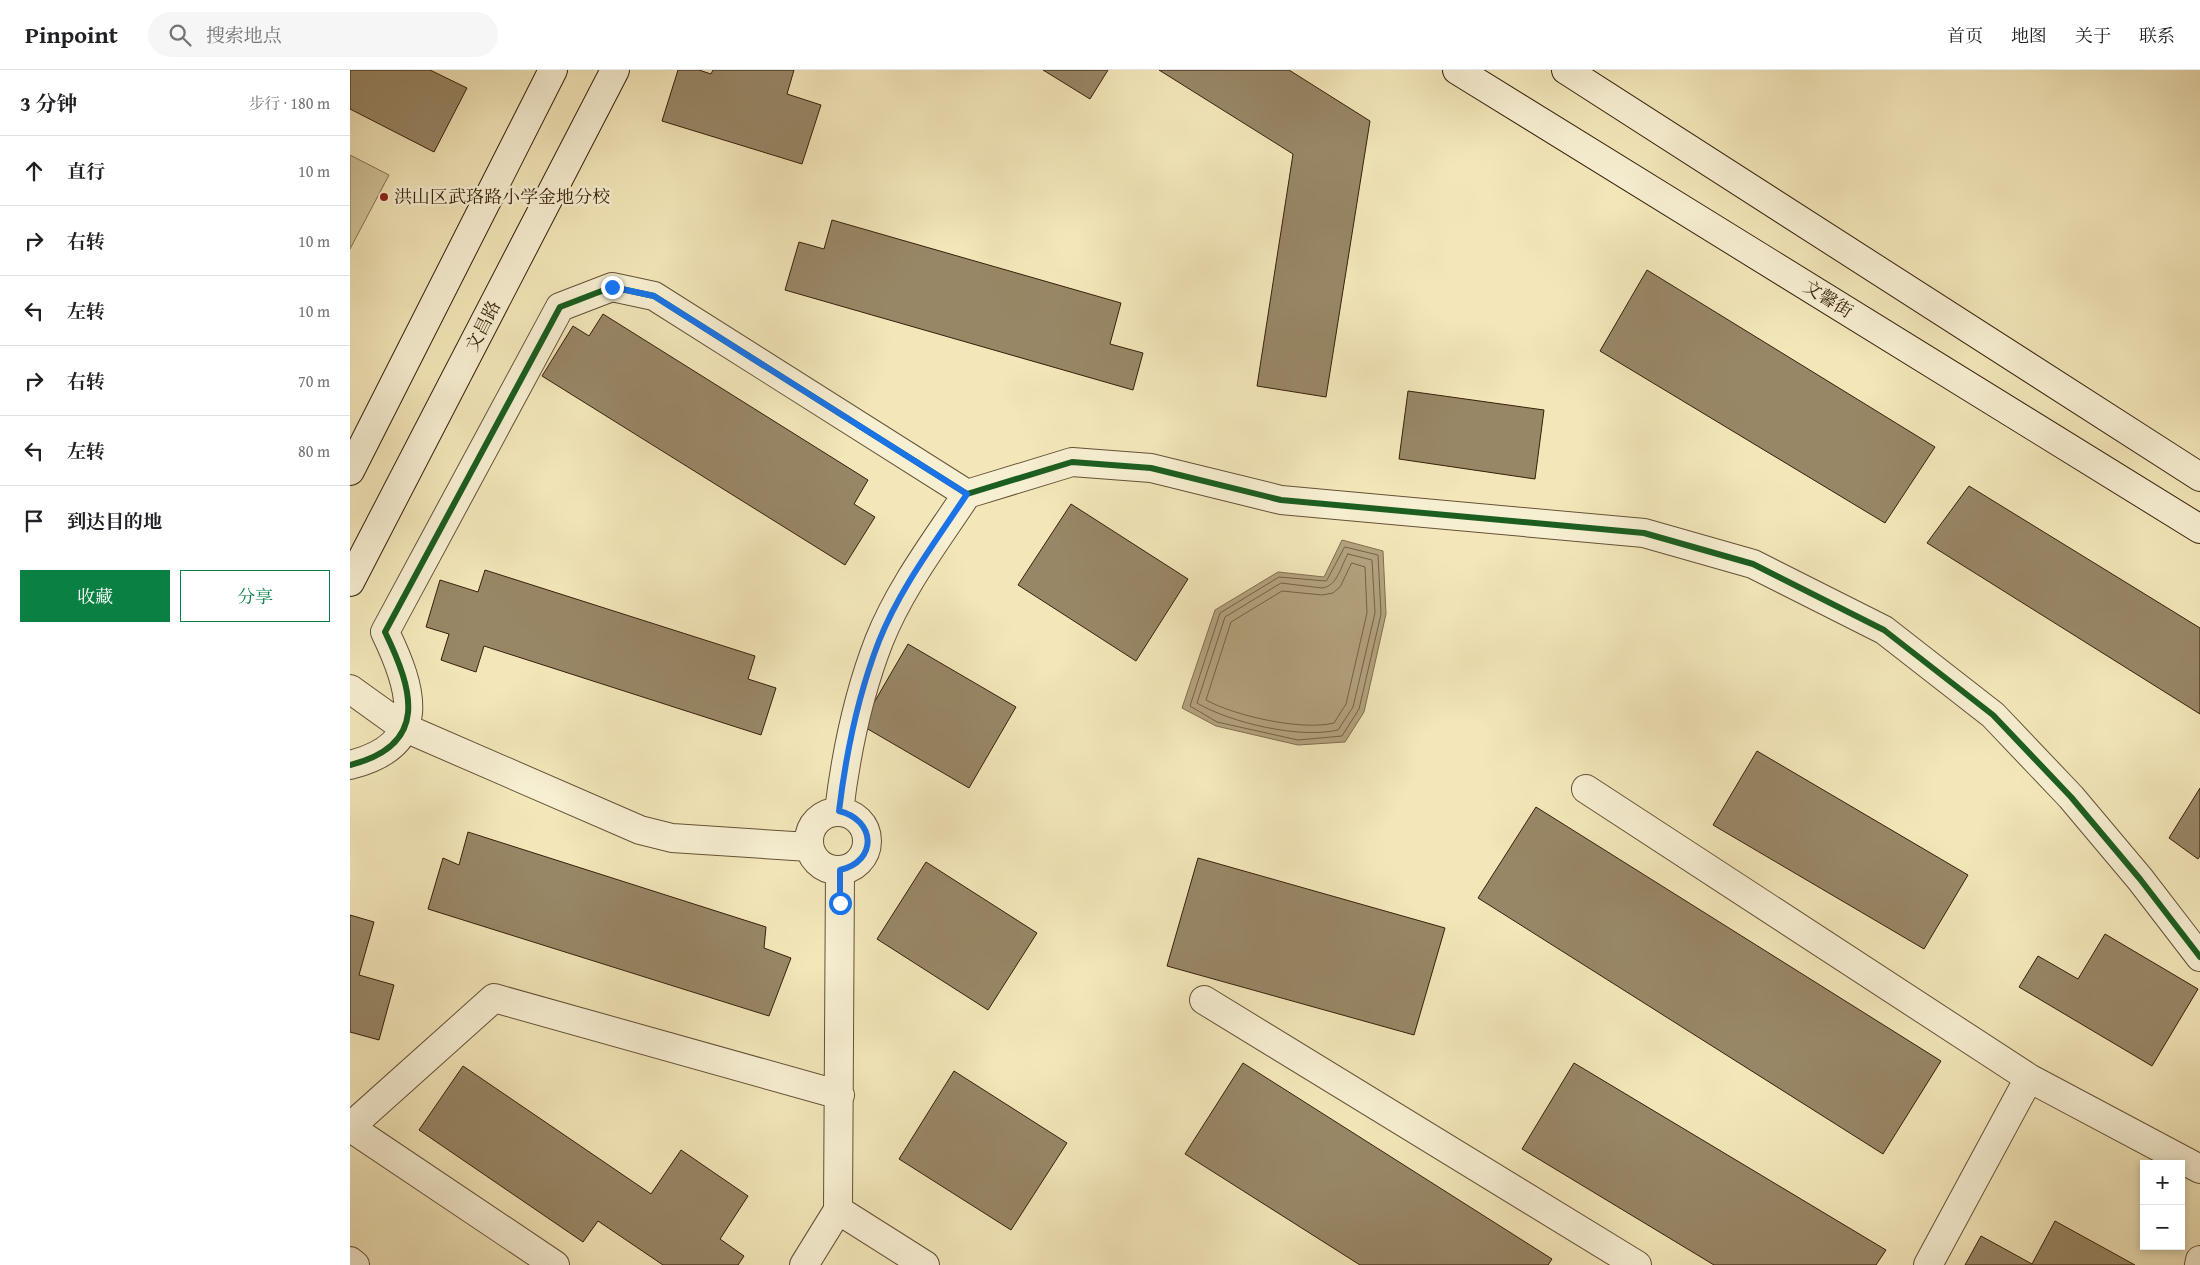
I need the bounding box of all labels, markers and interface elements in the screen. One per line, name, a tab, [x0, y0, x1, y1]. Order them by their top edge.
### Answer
search box	[148, 12, 498, 57]
text: Pinpoint	[25, 17, 118, 52]
icon: search	[166, 21, 194, 49]
text: 搜索地点	[206, 21, 282, 49]
text: 首页	[1947, 22, 1983, 49]
text: 地图	[2011, 22, 2047, 49]
text: 关于	[2075, 22, 2111, 49]
text: 联系	[2139, 22, 2175, 49]
text: 3 分钟	[20, 88, 78, 119]
text: 步行 · 180 m	[249, 91, 330, 115]
icon: ahead	[20, 157, 48, 185]
text: 直行	[67, 157, 105, 185]
text: 10 m	[298, 159, 330, 183]
place label: 洪山区武珞路小学金地分校	[394, 183, 610, 210]
marker: 洪山区武珞路小学金地分校	[378, 191, 390, 203]
icon: right	[20, 227, 48, 255]
text: 右转	[67, 227, 105, 255]
text: 10 m	[298, 229, 330, 253]
street label: 文馨街	[1798, 273, 1858, 324]
route end	[601, 276, 624, 299]
street label: 文昌路	[458, 296, 507, 356]
icon: left	[20, 297, 48, 325]
text: 左转	[67, 297, 105, 325]
text: 10 m	[298, 299, 330, 323]
icon: right	[20, 367, 48, 395]
text: 右转	[67, 367, 105, 395]
text: 70 m	[298, 369, 330, 393]
icon: left	[20, 437, 48, 465]
text: 左转	[67, 437, 105, 465]
text: 80 m	[298, 439, 330, 463]
icon: arrive	[20, 507, 48, 535]
text: 到达目的地	[67, 507, 162, 535]
button: 收藏	[20, 570, 170, 622]
button: 分享	[180, 570, 330, 622]
route start	[829, 892, 852, 915]
map controls	[2140, 1160, 2185, 1250]
button: +	[2140, 1160, 2185, 1205]
button: −	[2140, 1205, 2185, 1250]

